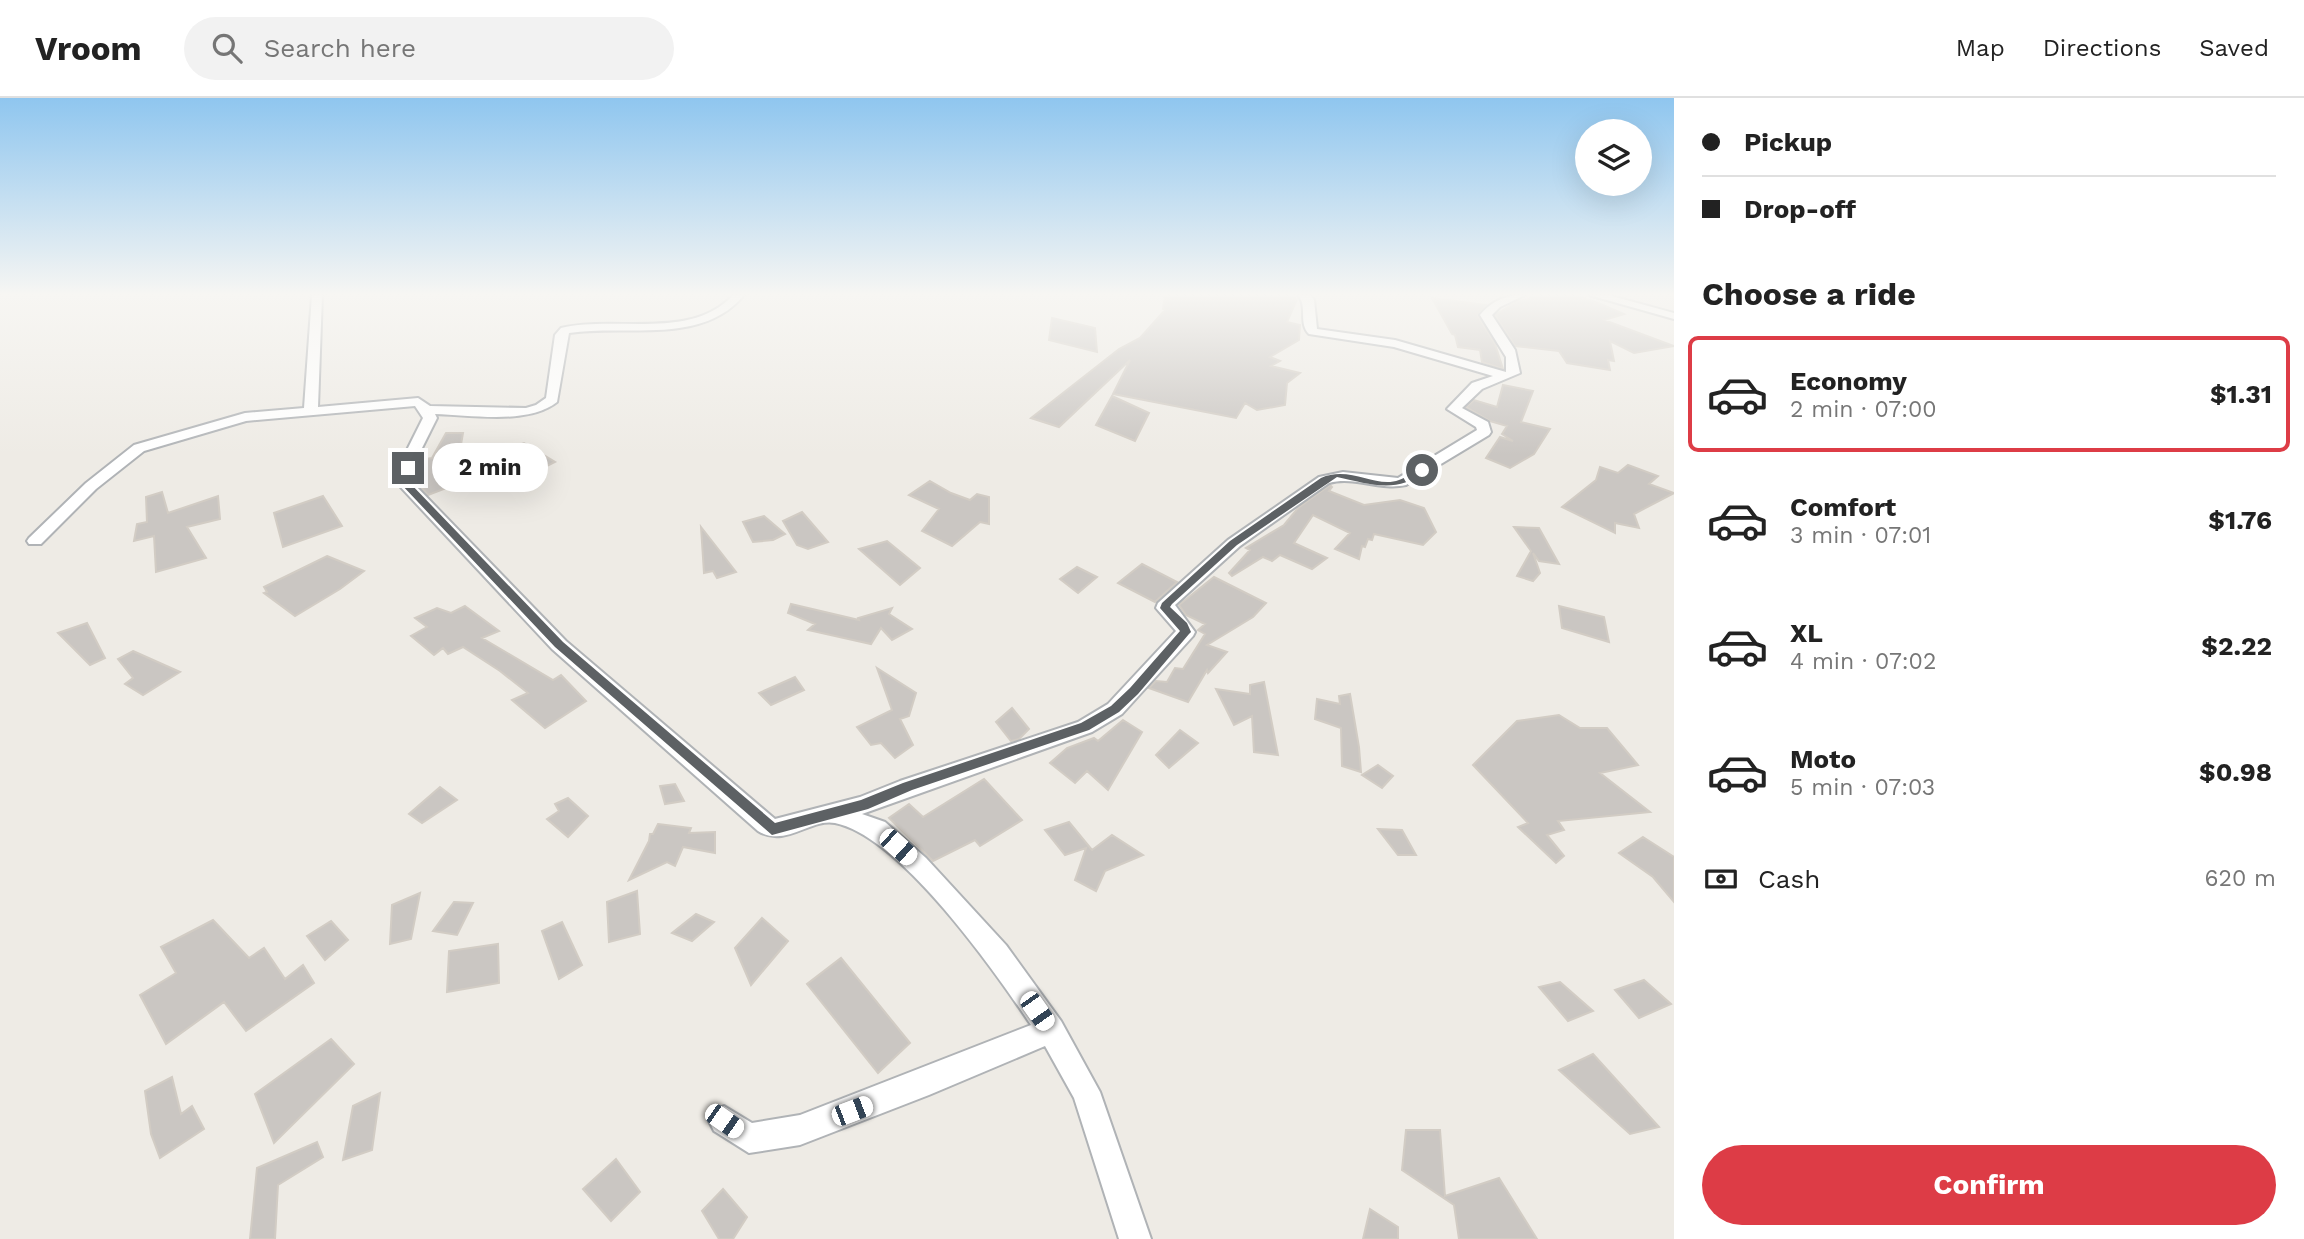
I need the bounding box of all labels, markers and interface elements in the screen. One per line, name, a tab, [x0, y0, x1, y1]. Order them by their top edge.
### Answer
search box	[184, 17, 674, 80]
text: Vroom	[35, 29, 142, 68]
icon: search	[208, 29, 246, 67]
text: Search here	[264, 33, 416, 63]
text: Map	[1956, 34, 2005, 62]
text: Directions	[2043, 34, 2161, 62]
text: Saved	[2199, 34, 2269, 62]
map controls	[1575, 119, 1652, 196]
button: layers	[1575, 119, 1652, 196]
text: Pickup	[1744, 127, 1832, 157]
text: Drop-off	[1744, 194, 1856, 224]
text: Choose a ride	[1702, 275, 1916, 313]
icon: car	[1706, 363, 1769, 426]
text: Economy	[1790, 366, 1907, 396]
text: $1.31	[2210, 379, 2272, 409]
text: 2 min · 07:00	[1790, 396, 1937, 423]
callout: 2 min	[432, 444, 548, 492]
route end	[392, 452, 424, 484]
text: 2 min	[459, 454, 521, 481]
route start	[1406, 454, 1438, 486]
icon: car	[1706, 489, 1769, 552]
text: Comfort	[1790, 492, 1896, 522]
text: $1.76	[2208, 505, 2272, 535]
text: 3 min · 07:01	[1790, 522, 1931, 549]
icon: car	[1706, 615, 1769, 678]
text: XL	[1790, 618, 1823, 648]
text: $2.22	[2201, 631, 2272, 661]
text: 4 min · 07:02	[1790, 648, 1936, 675]
icon: car	[1706, 741, 1769, 804]
text: Moto	[1790, 744, 1856, 774]
text: $0.98	[2199, 757, 2272, 787]
text: 5 min · 07:03	[1790, 774, 1935, 801]
car	[876, 825, 921, 869]
icon: cash	[1702, 860, 1740, 898]
text: Cash	[1758, 864, 1820, 894]
text: 620 m	[2205, 865, 2276, 892]
car	[1017, 988, 1058, 1034]
car	[829, 1094, 876, 1128]
car	[701, 1100, 748, 1142]
button: Confirm	[1702, 1145, 2276, 1225]

